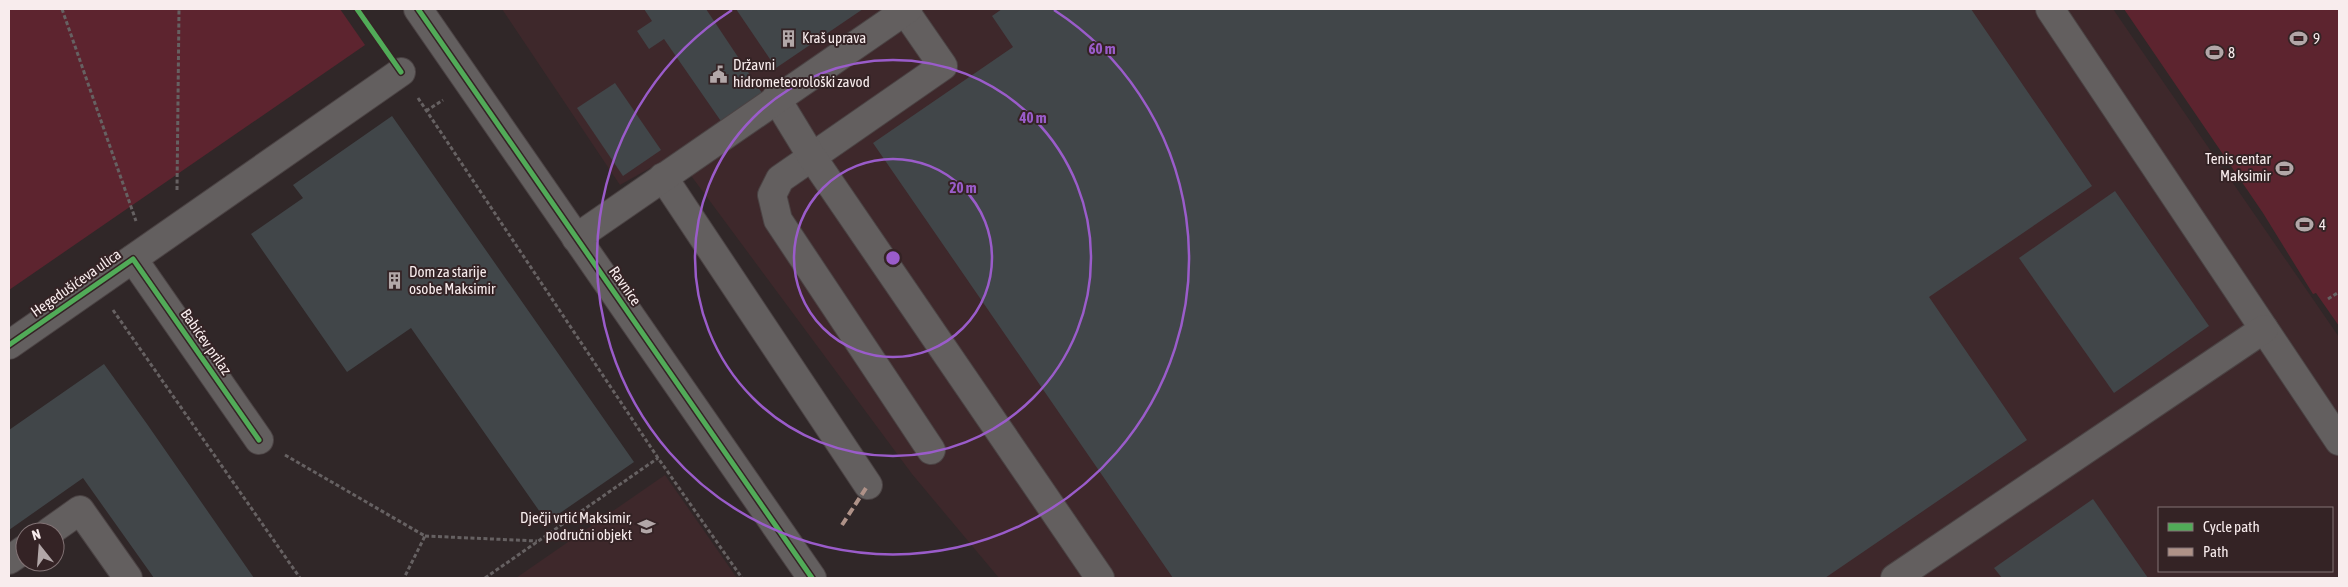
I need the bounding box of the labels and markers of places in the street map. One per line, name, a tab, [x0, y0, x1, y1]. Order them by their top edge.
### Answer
building icon: Kraš uprava	[778, 28, 798, 48]
place label: Kraš uprava	[802, 29, 866, 46]
sports icon: 9	[2289, 29, 2309, 49]
place label: 9	[2313, 30, 2320, 47]
sports icon: 8	[2204, 43, 2224, 63]
place label: 8	[2228, 44, 2235, 61]
place label: Državni hidrometeorološki zavod	[733, 56, 870, 90]
public building icon: Državni hidrometeorološki zavod	[709, 64, 729, 84]
place label: Tenis centar Maksimir	[2205, 150, 2272, 184]
sports icon: Tenis centar Maksimir	[2275, 158, 2295, 178]
sports icon: 4	[2295, 215, 2315, 235]
place label: 4	[2319, 216, 2326, 233]
centre of rings	[884, 249, 902, 267]
place label: Dom za starije osobe Maksimir	[409, 263, 496, 297]
building icon: Dom za starije osobe Maksimir	[385, 271, 405, 291]
place label: Dječji vrtić Maksimir, područni objekt	[520, 509, 632, 543]
school or university icon: Dječji vrtić Maksimir, područni objekt	[636, 517, 656, 537]

